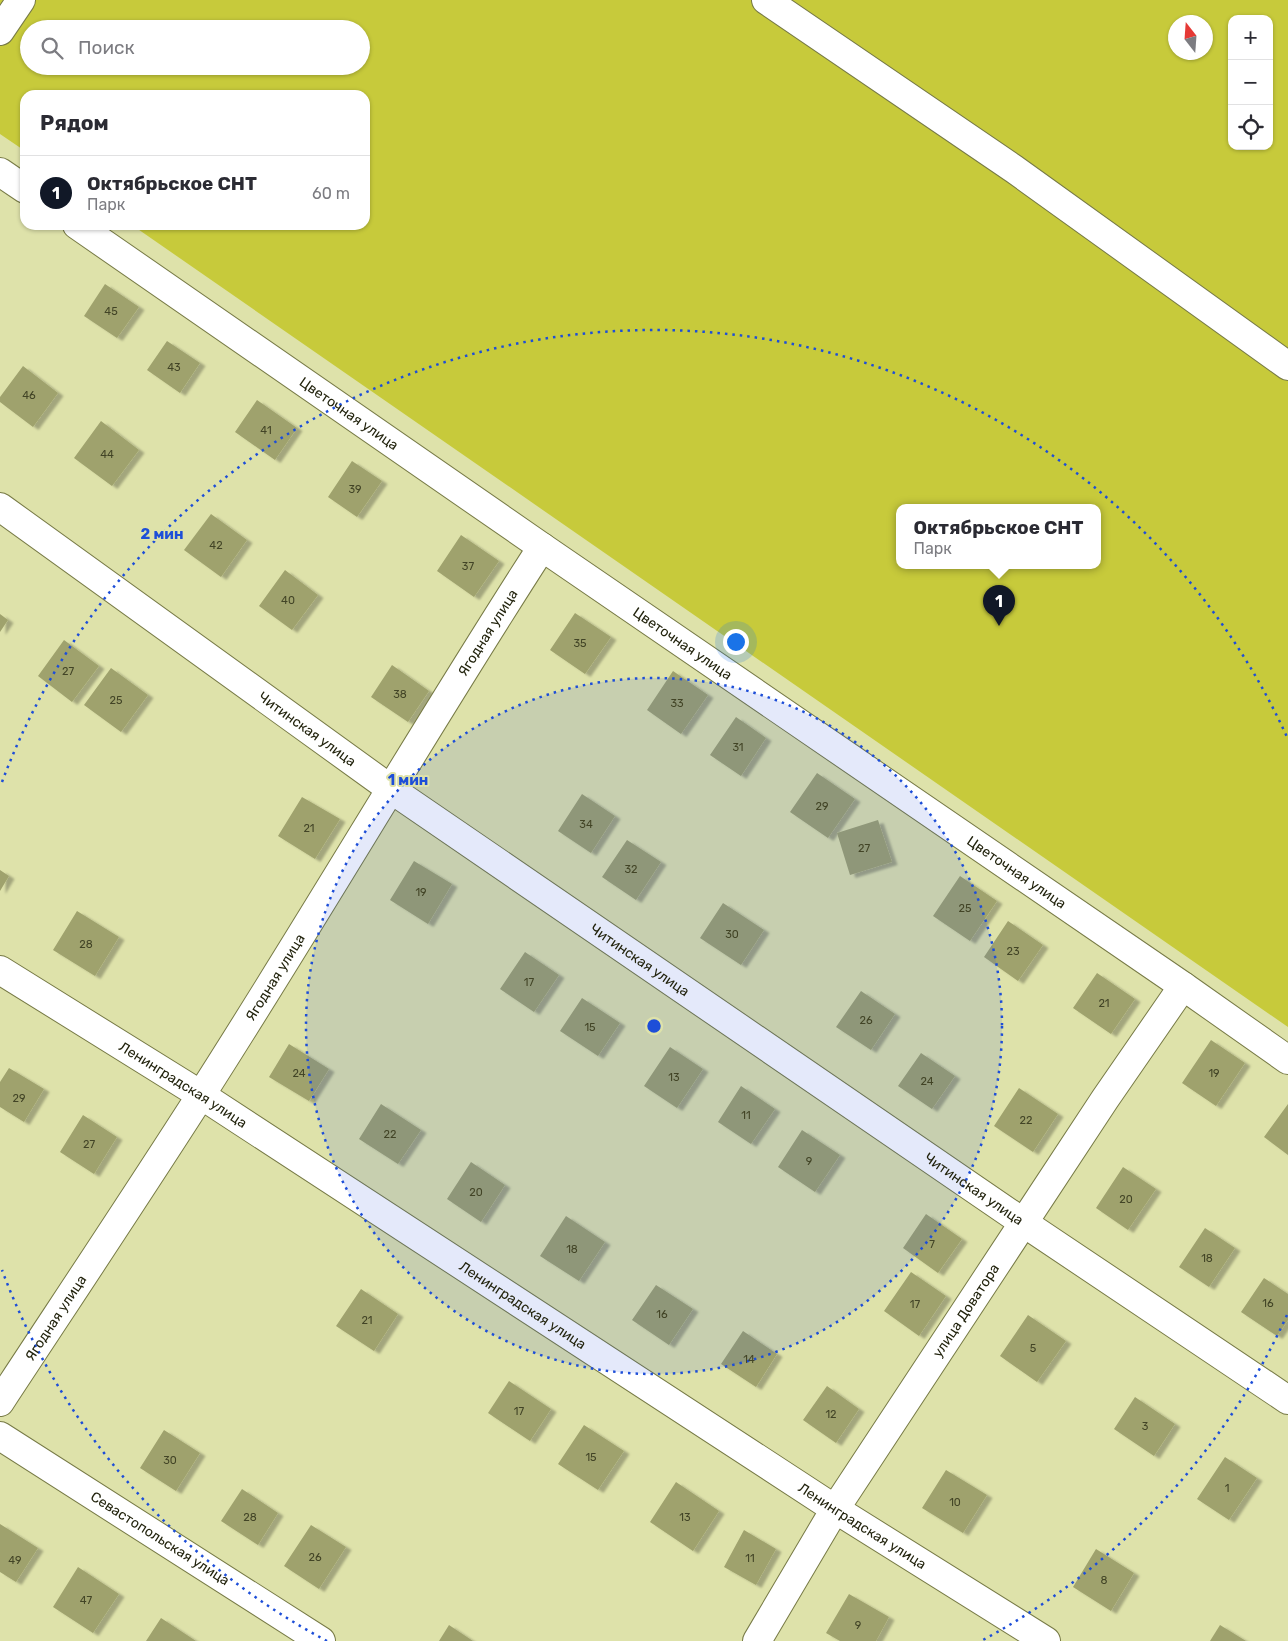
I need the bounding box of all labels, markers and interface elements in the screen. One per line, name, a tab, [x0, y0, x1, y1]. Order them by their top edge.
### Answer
north arrow	[1168, 15, 1213, 60]
map controls	[1228, 15, 1273, 150]
button: +	[1228, 15, 1273, 60]
search box	[20, 20, 370, 75]
icon: search	[38, 34, 66, 62]
text: Поиск	[78, 36, 135, 59]
button: −	[1228, 60, 1273, 105]
button: locate	[1228, 105, 1273, 150]
text: Рядом	[40, 110, 109, 135]
text: Октябрьское СНТ	[87, 172, 257, 195]
text: 1	[52, 184, 60, 203]
text: 60 m	[312, 184, 350, 203]
text: Парк	[87, 195, 125, 214]
house number: 45	[104, 305, 118, 318]
house number: 43	[167, 361, 181, 374]
street label: Цветочная улица	[296, 374, 402, 454]
house number: 46	[22, 389, 36, 402]
house number: 41	[260, 424, 272, 437]
house number: 44	[100, 448, 114, 461]
house number: 39	[348, 483, 362, 496]
popup	[896, 504, 1101, 569]
text: Октябрьское СНТ	[914, 516, 1083, 539]
text: 2 мин	[141, 525, 183, 543]
house number: 42	[209, 539, 223, 552]
text: Парк	[914, 539, 952, 558]
house number: 37	[462, 560, 474, 573]
pin: 1	[983, 585, 1015, 626]
street label: Ягодная улица	[454, 586, 522, 679]
house number: 40	[281, 594, 295, 607]
street label: Цветочная улица	[629, 604, 735, 684]
your location	[723, 629, 749, 655]
house number: 35	[573, 637, 587, 650]
house number: 27	[62, 665, 74, 678]
street label: Читинская улица	[255, 688, 359, 770]
house number: 38	[393, 688, 407, 701]
house number: 25	[110, 694, 123, 707]
house number: 33	[670, 697, 684, 710]
house number: 31	[732, 741, 744, 754]
text: 1 мин	[388, 771, 428, 789]
house number: 29	[816, 800, 828, 813]
house number: 34	[579, 818, 593, 831]
house number: 21	[303, 822, 315, 835]
street label: Цветочная улица	[964, 833, 1069, 912]
house number: 27	[858, 842, 870, 855]
house number: 32	[624, 863, 638, 876]
house number: 19	[415, 886, 427, 899]
house number: 25	[959, 902, 972, 915]
street label: Читинская улица	[587, 920, 692, 1000]
house number: 30	[725, 928, 739, 941]
street label: Ягодная улица	[242, 931, 309, 1024]
house number: 28	[79, 938, 93, 951]
house number: 23	[1006, 945, 1020, 958]
house number: 17	[524, 976, 535, 989]
house number: 21	[1098, 997, 1110, 1010]
house number: 26	[859, 1014, 873, 1027]
centre of rings	[645, 1017, 663, 1035]
house number: 15	[584, 1021, 596, 1034]
street label: Ленинградская улица	[116, 1038, 250, 1132]
house number: 24	[292, 1067, 306, 1080]
house number: 19	[1208, 1067, 1220, 1080]
house number: 13	[668, 1071, 680, 1084]
house number: 24	[920, 1075, 934, 1088]
house number: 29	[13, 1092, 25, 1105]
house number: 11	[741, 1109, 751, 1122]
house number: 22	[1020, 1114, 1032, 1127]
house number: 22	[384, 1128, 396, 1141]
house number: 27	[83, 1138, 95, 1151]
street label: Читинская улица	[921, 1149, 1027, 1229]
house number: 9	[806, 1155, 812, 1168]
house number: 20	[469, 1186, 483, 1199]
house number: 20	[1119, 1193, 1133, 1206]
house number: 7	[929, 1238, 935, 1251]
house number: 18	[566, 1243, 578, 1256]
house number: 18	[1201, 1252, 1213, 1265]
street label: Ленинградская улица	[456, 1258, 589, 1353]
street label: улица Доватора	[929, 1261, 1003, 1361]
street label: Ягодная улица	[22, 1272, 90, 1364]
house number: 16	[1262, 1297, 1274, 1310]
house number: 17	[910, 1298, 921, 1311]
house number: 16	[656, 1308, 668, 1321]
house number: 21	[361, 1314, 373, 1327]
house number: 5	[1030, 1342, 1037, 1355]
house number: 14	[743, 1353, 755, 1366]
house number: 17	[514, 1405, 525, 1418]
house number: 12	[825, 1408, 837, 1421]
house number: 3	[1142, 1420, 1149, 1433]
house number: 15	[585, 1451, 597, 1464]
house number: 30	[163, 1454, 177, 1467]
street label: Ленинградская улица	[795, 1479, 929, 1573]
house number: 1	[1225, 1482, 1229, 1495]
street label: Севастопольская улица	[87, 1488, 232, 1589]
house number: 10	[949, 1496, 961, 1509]
house number: 28	[243, 1511, 257, 1524]
house number: 13	[679, 1511, 691, 1524]
house number: 26	[308, 1551, 322, 1564]
house number: 11	[745, 1552, 755, 1565]
house number: 49	[8, 1554, 22, 1567]
house number: 8	[1101, 1574, 1108, 1587]
house number: 47	[80, 1594, 92, 1607]
house number: 9	[855, 1619, 861, 1632]

